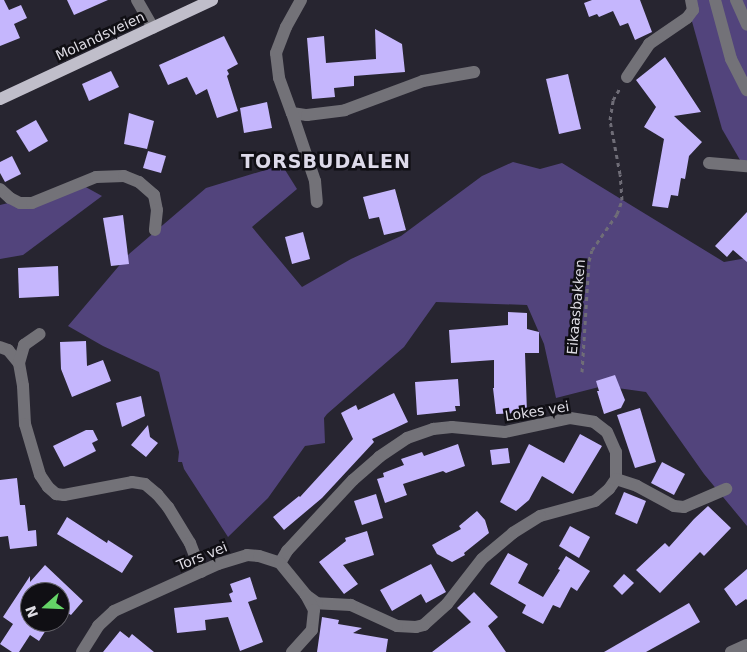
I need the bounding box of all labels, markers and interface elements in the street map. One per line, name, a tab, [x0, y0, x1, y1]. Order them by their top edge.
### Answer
street label: Molandsveien	[53, 8, 147, 64]
district label: TORSBUDALEN	[240, 151, 412, 173]
street label: Eikaasbakken	[563, 259, 589, 355]
street label: Lokes vei	[504, 398, 570, 424]
street label: Tors vei	[174, 538, 230, 574]
north arrow	[20, 582, 70, 632]
text: N	[22, 604, 41, 620]

